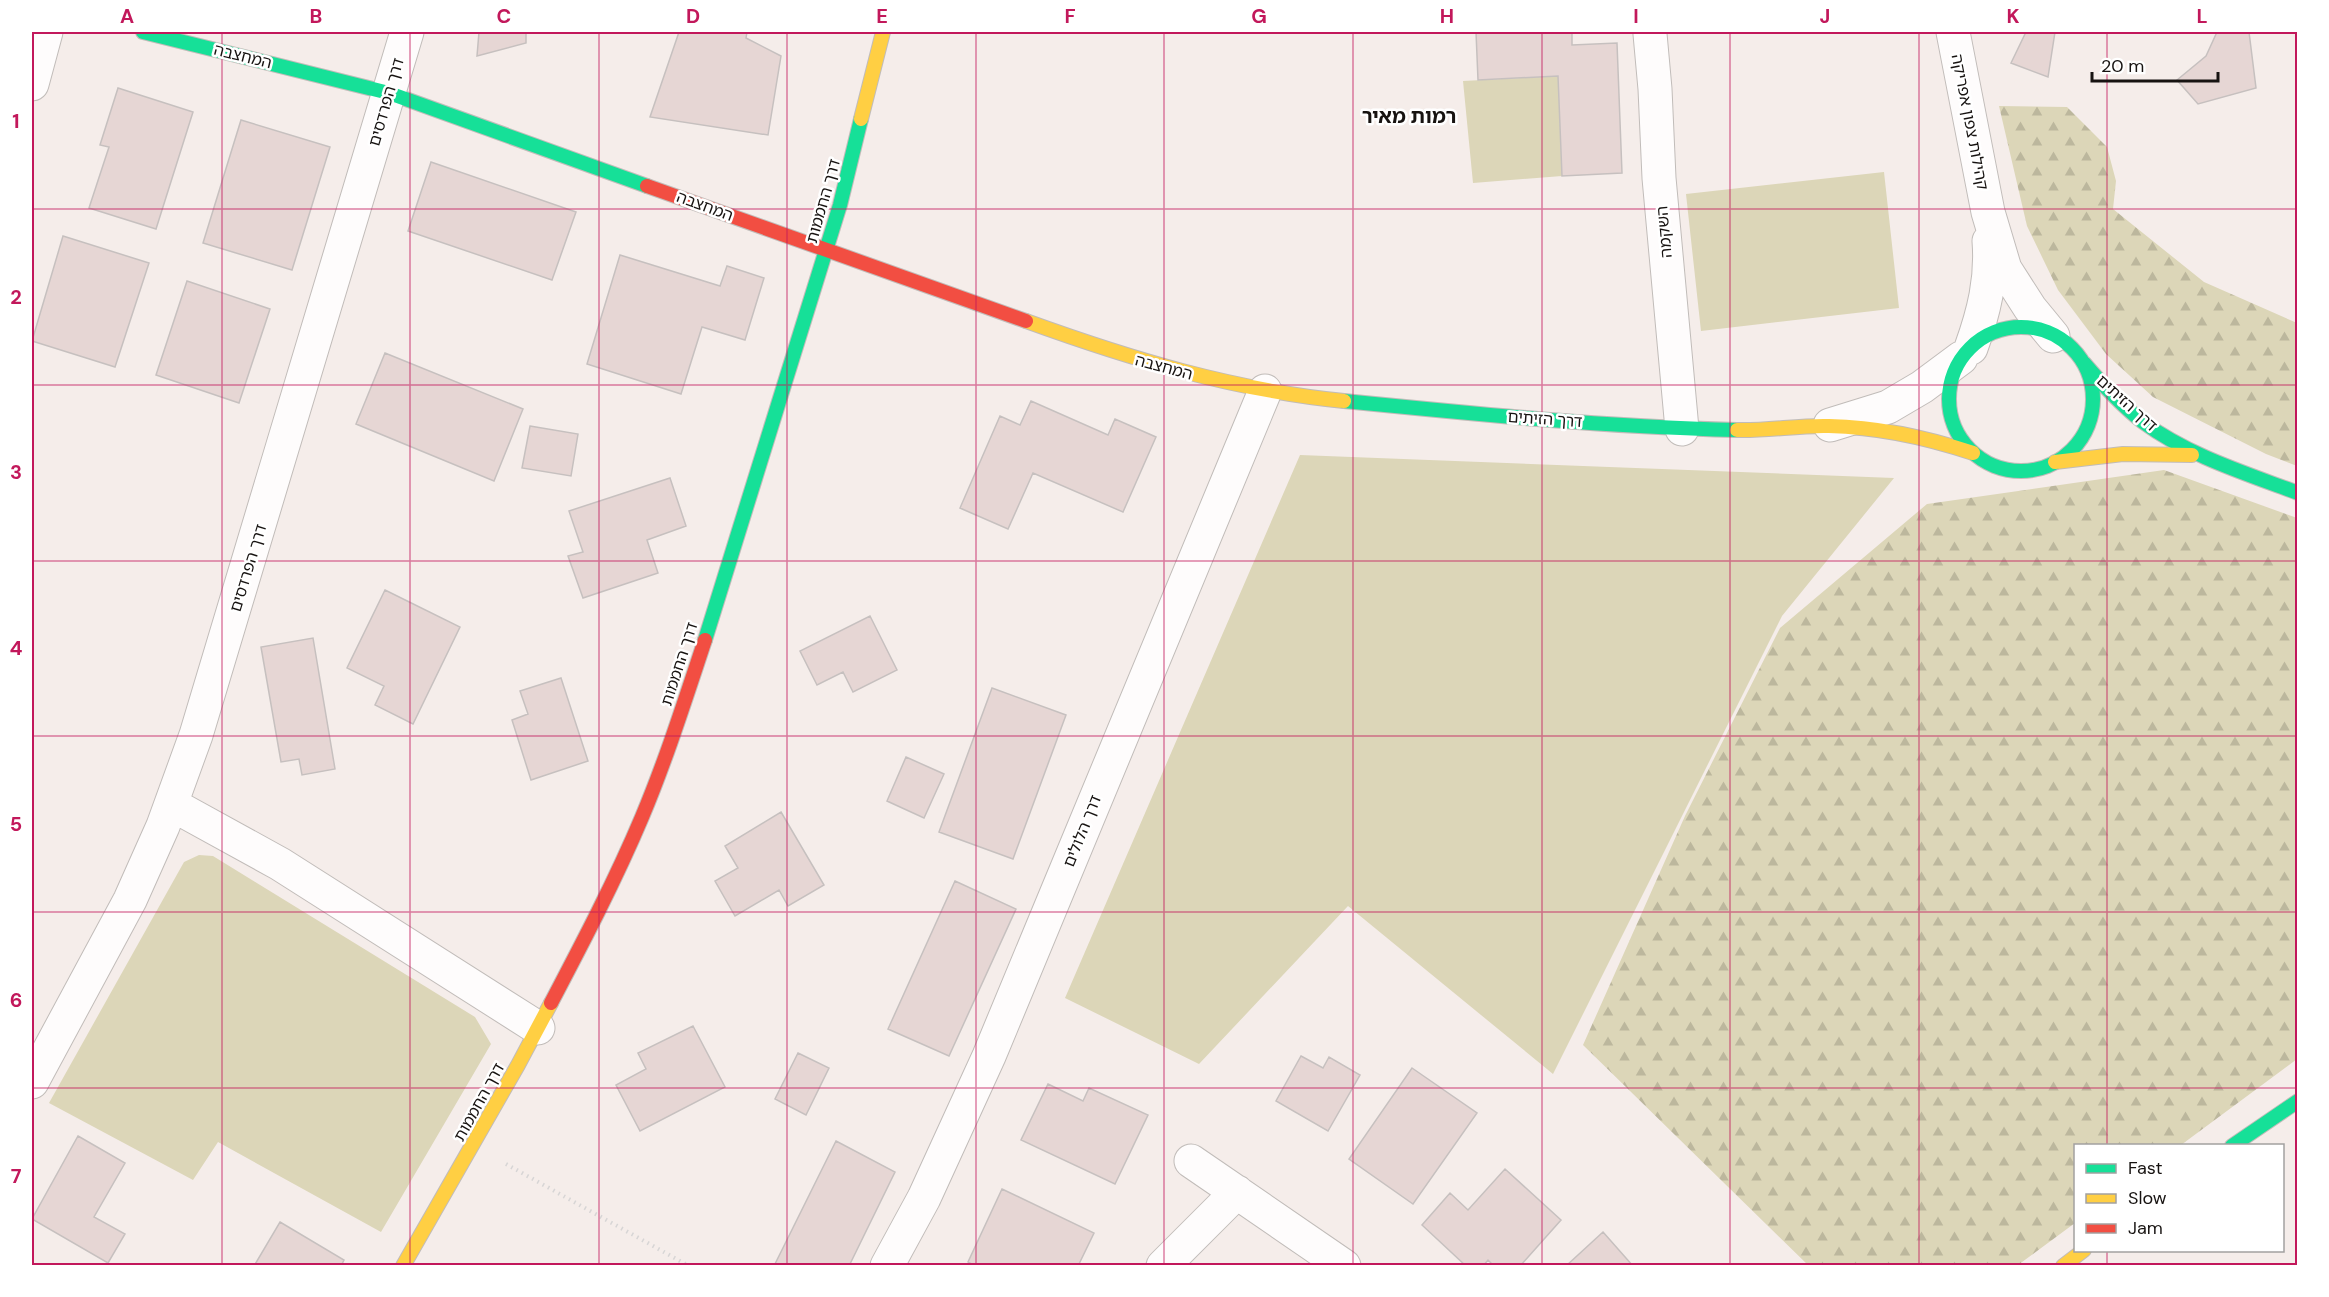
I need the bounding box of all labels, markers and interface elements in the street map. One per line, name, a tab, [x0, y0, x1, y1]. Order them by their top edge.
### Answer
text: A	[120, 3, 134, 29]
text: B	[310, 3, 322, 29]
text: C	[497, 3, 511, 29]
text: D	[686, 3, 700, 29]
text: E	[876, 3, 888, 29]
text: F	[1064, 3, 1076, 29]
text: G	[1251, 3, 1267, 29]
text: H	[1440, 3, 1454, 29]
text: I	[1633, 3, 1639, 29]
text: J	[1820, 3, 1830, 29]
text: K	[2006, 3, 2020, 29]
text: L	[2196, 3, 2208, 29]
street label: המחצבה	[212, 39, 274, 73]
scale bar	[2092, 45, 2218, 83]
street label: קהילות צפון אפריקה	[1947, 52, 1993, 192]
text: 20 m	[2101, 54, 2144, 78]
street label: דרך הפרדסים	[363, 55, 409, 149]
district label: רמות מאיר	[1362, 103, 1456, 129]
text: 1	[12, 108, 20, 134]
street label: דרך החממות	[801, 156, 845, 245]
street label: המחצבה	[674, 186, 736, 226]
street label: השקמה	[1651, 205, 1677, 259]
text: 2	[10, 284, 22, 310]
street label: המחצבה	[1133, 349, 1195, 385]
street label: דרך הזיתים	[2092, 370, 2162, 436]
street label: דרך הזיתים	[1507, 406, 1583, 432]
text: 3	[10, 459, 22, 485]
street label: דרך הפרדסים	[225, 521, 271, 615]
street label: דרך החממות	[656, 619, 702, 708]
text: 4	[10, 635, 23, 661]
street label: דרך הלולים	[1058, 792, 1106, 870]
text: 5	[10, 811, 22, 837]
text: 6	[10, 987, 22, 1013]
street label: דרך החממות	[449, 1059, 509, 1145]
legend	[2074, 1144, 2284, 1252]
text: Fast	[2128, 1156, 2163, 1180]
text: 7	[11, 1163, 22, 1189]
text: Slow	[2128, 1186, 2167, 1210]
text: Jam	[2128, 1216, 2163, 1240]

